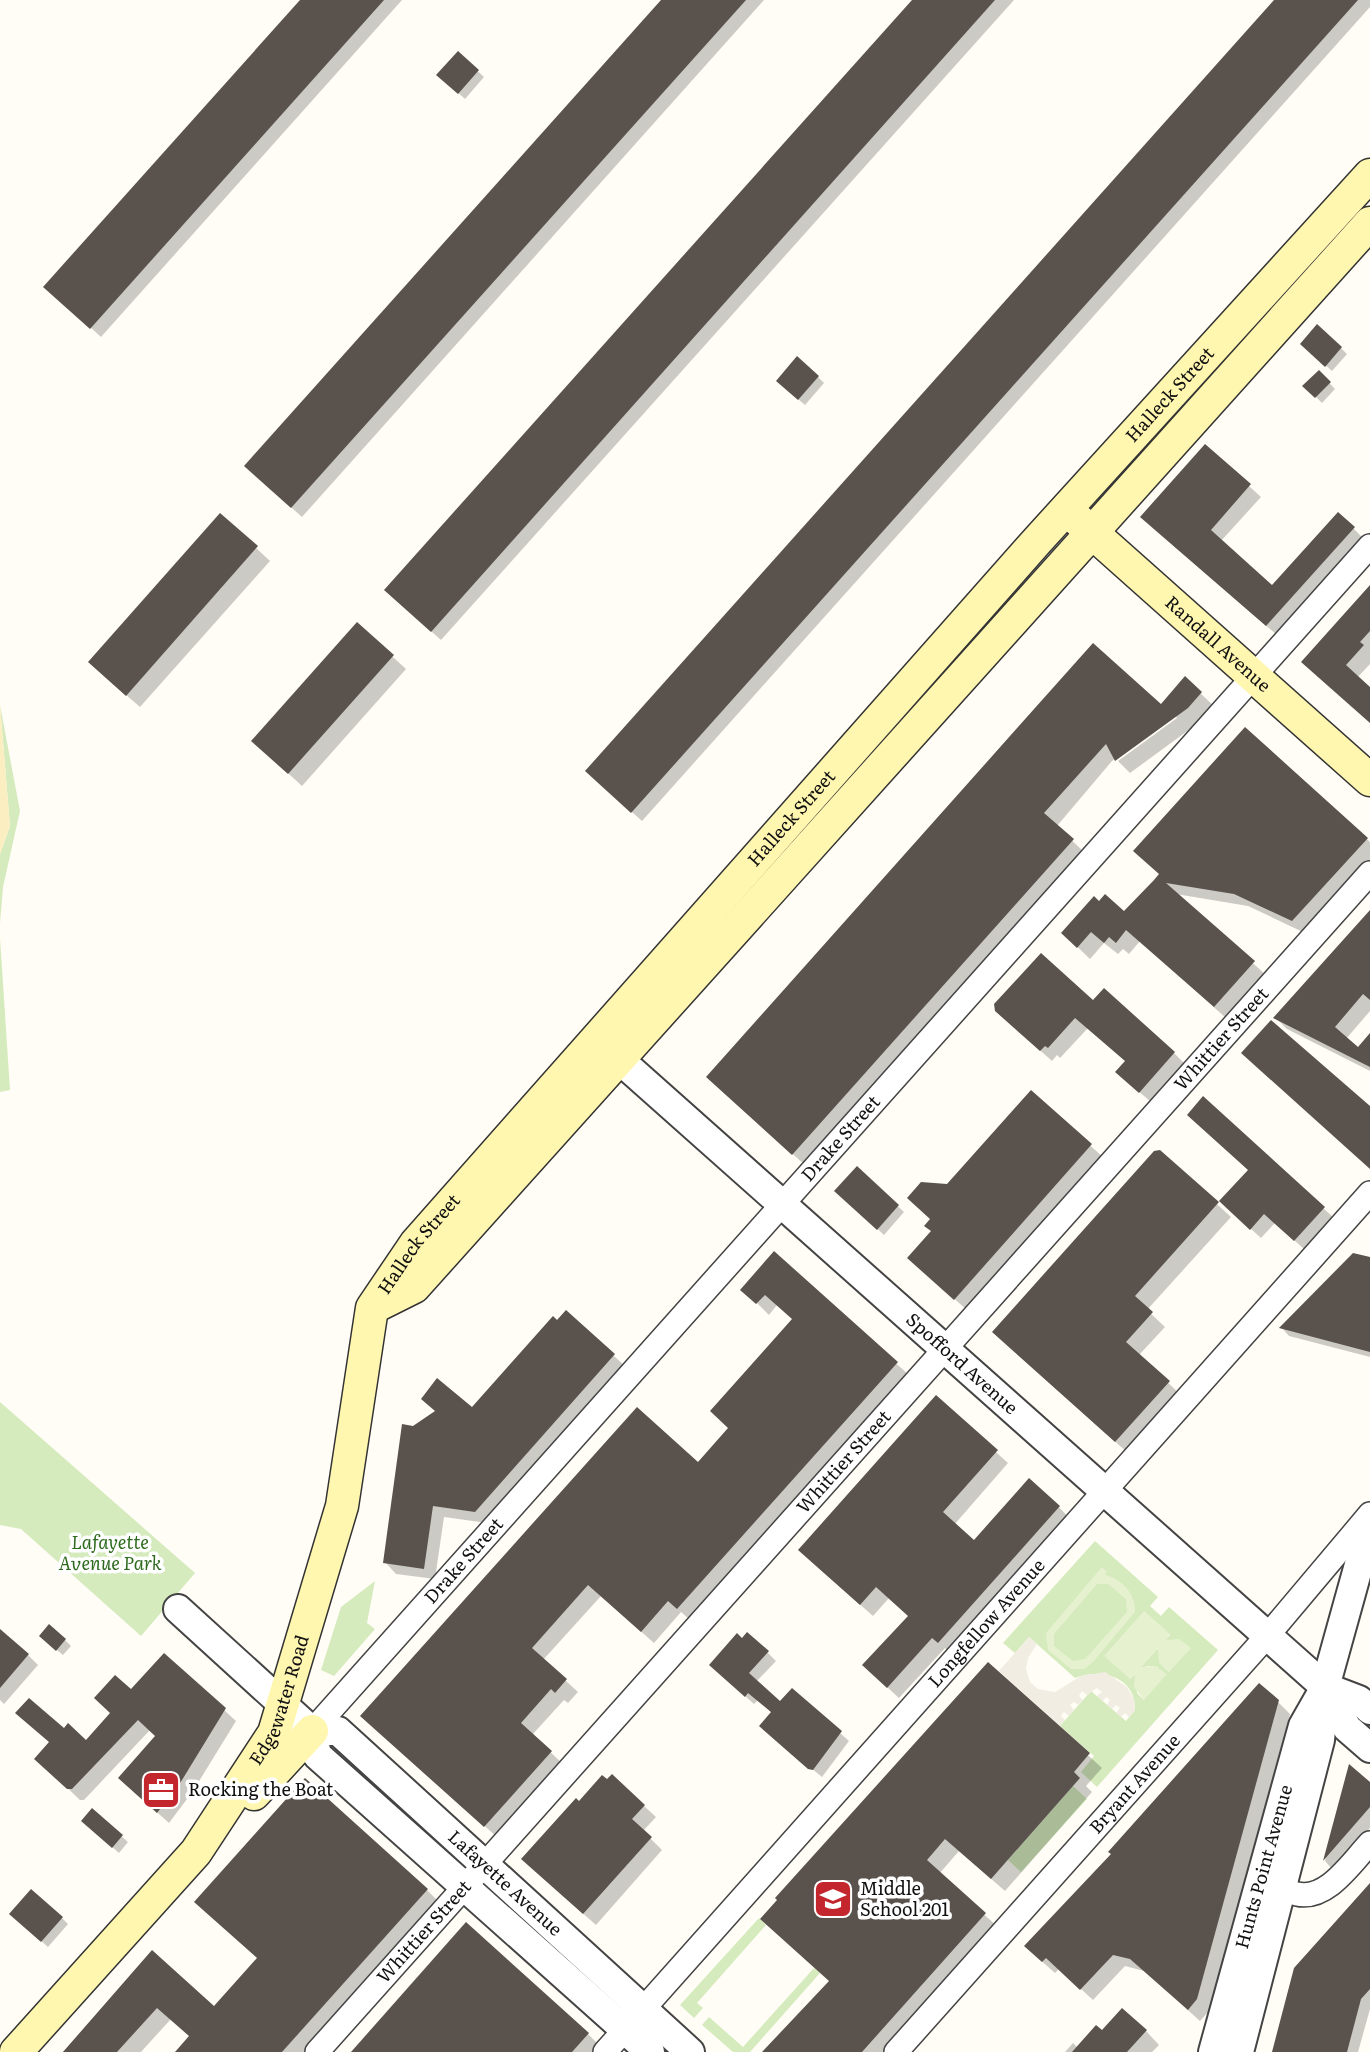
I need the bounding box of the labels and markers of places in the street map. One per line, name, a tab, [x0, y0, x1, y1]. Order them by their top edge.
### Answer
office icon: Rocking the Boat	[140, 1769, 182, 1811]
place label: Rocking the Boat	[188, 1775, 334, 1802]
place label: Middle School 201	[860, 1874, 949, 1922]
school or university icon: Middle School 201	[812, 1878, 854, 1920]

